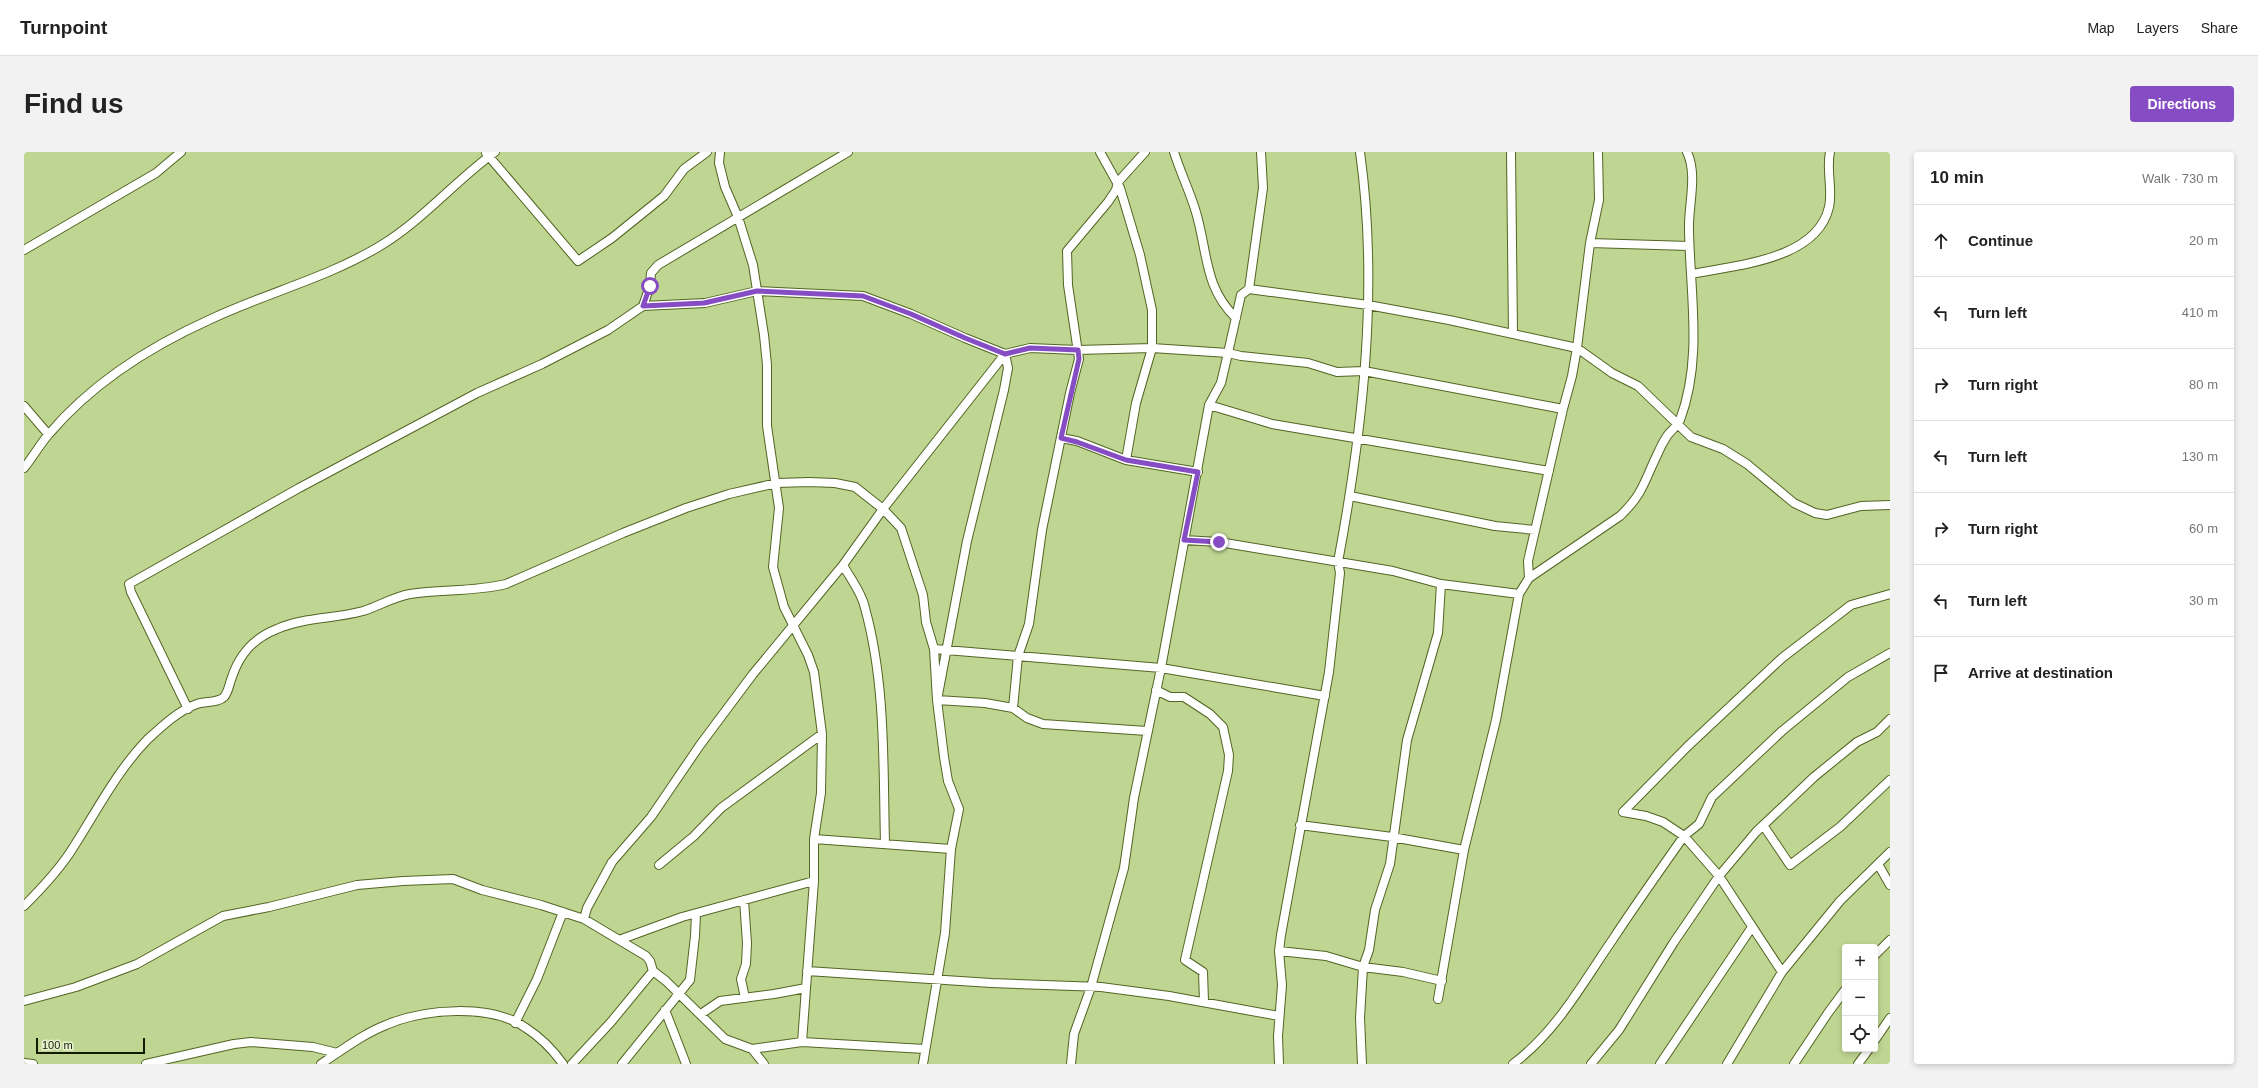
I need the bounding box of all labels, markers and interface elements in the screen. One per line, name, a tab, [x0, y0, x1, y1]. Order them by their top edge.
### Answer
text: Turnpoint	[20, 17, 107, 38]
text: Map	[2087, 20, 2115, 36]
text: Layers	[2137, 20, 2179, 36]
text: Share	[2201, 20, 2238, 36]
button: Directions	[2130, 86, 2234, 122]
text: Find us	[24, 88, 124, 119]
text: 10 min	[1930, 168, 1984, 187]
text: Walk · 730 m	[2142, 171, 2218, 186]
icon: ahead	[1930, 230, 1952, 252]
text: Continue	[1968, 232, 2033, 249]
text: 20 m	[2189, 233, 2218, 248]
route start	[641, 277, 659, 295]
icon: left	[1930, 302, 1952, 324]
text: Turn left	[1968, 304, 2027, 321]
text: 410 m	[2182, 305, 2218, 320]
icon: right	[1930, 374, 1952, 396]
text: Turn right	[1968, 376, 2038, 393]
text: 80 m	[2189, 377, 2218, 392]
icon: left	[1930, 446, 1952, 468]
text: Turn left	[1968, 448, 2027, 465]
text: 130 m	[2182, 449, 2218, 464]
icon: right	[1930, 518, 1952, 540]
text: Turn right	[1968, 520, 2038, 537]
text: 60 m	[2189, 521, 2218, 536]
route end	[1210, 533, 1228, 551]
icon: left	[1930, 590, 1952, 612]
text: Turn left	[1968, 592, 2027, 609]
text: 30 m	[2189, 593, 2218, 608]
icon: arrive	[1930, 662, 1952, 684]
text: Arrive at destination	[1968, 664, 2113, 681]
map controls	[1842, 944, 1878, 1052]
button: +	[1842, 944, 1878, 980]
button: −	[1842, 980, 1878, 1016]
button: locate	[1842, 1016, 1878, 1052]
scale bar	[36, 1036, 145, 1055]
text: 100 m	[42, 1039, 73, 1051]

